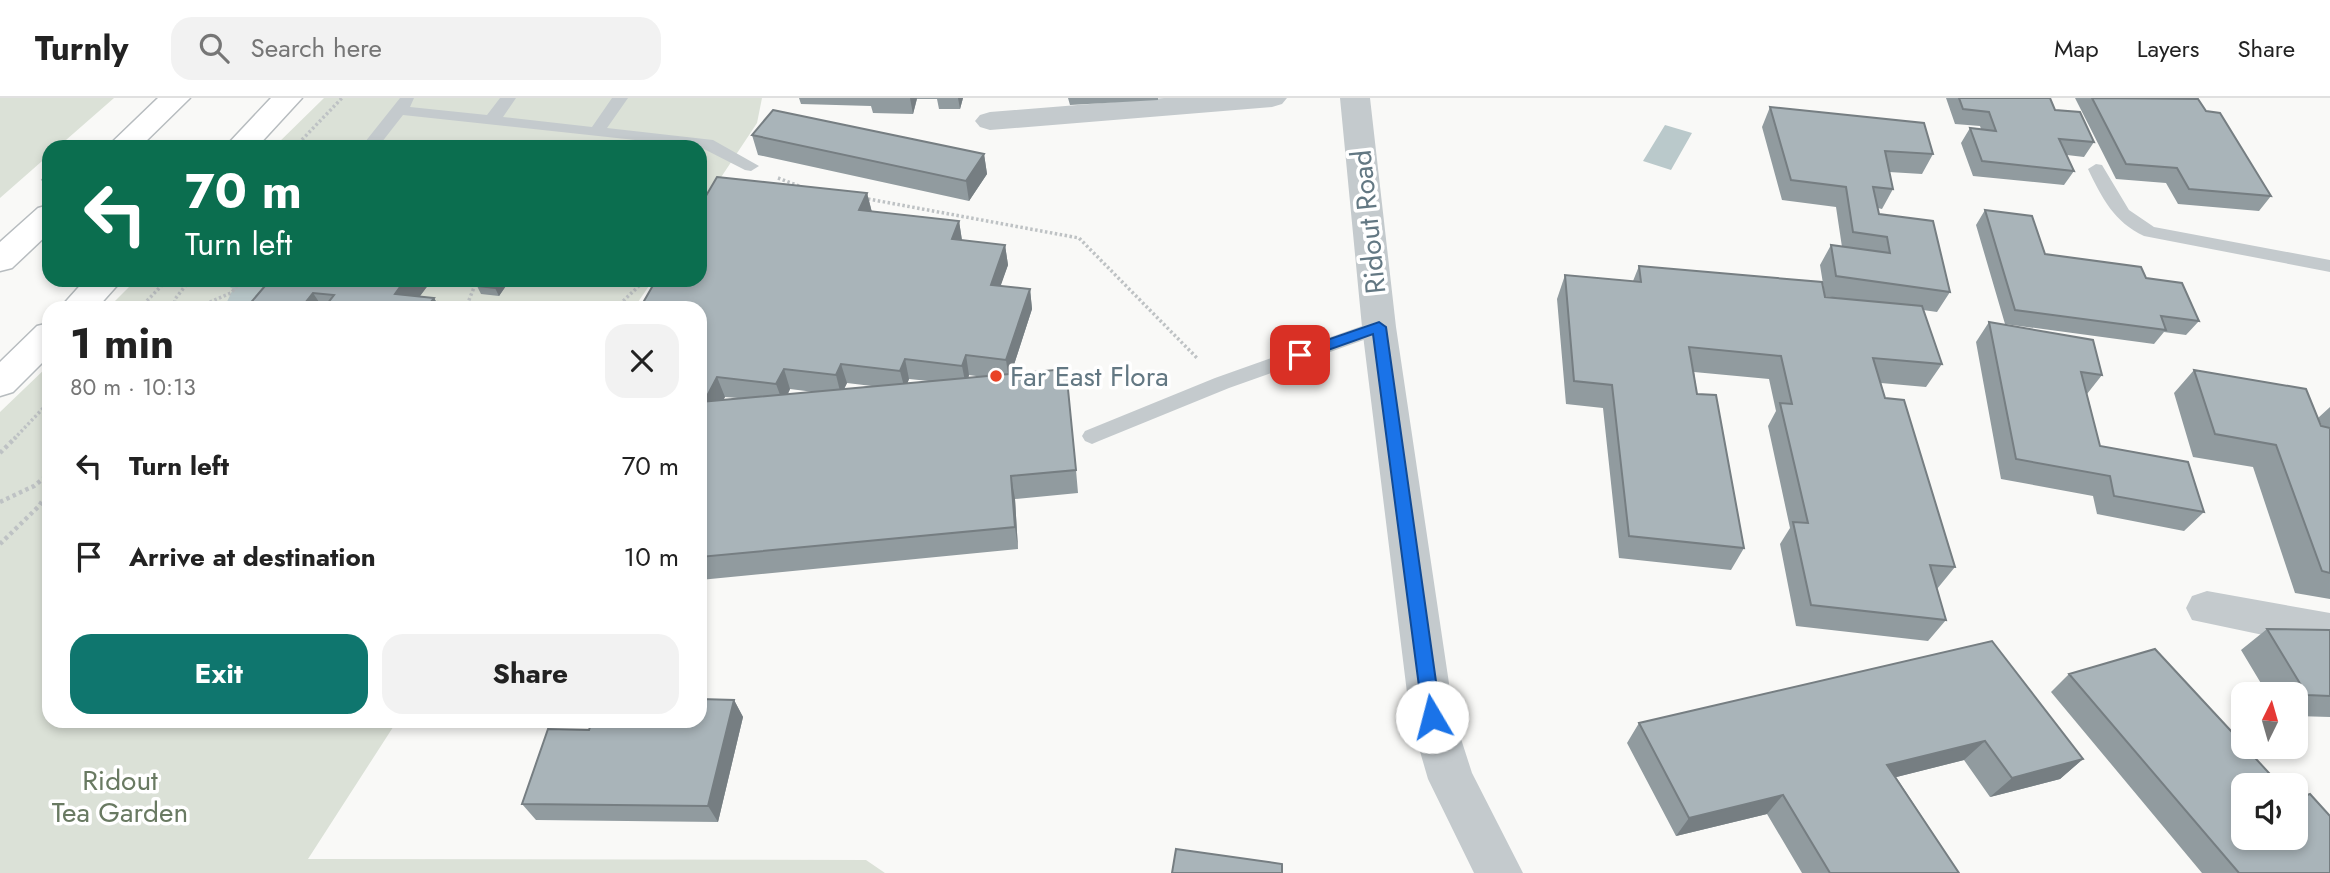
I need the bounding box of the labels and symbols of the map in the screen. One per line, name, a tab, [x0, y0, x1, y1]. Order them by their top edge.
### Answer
street label: Ridout Road	[1341, 148, 1396, 296]
pin	[1270, 325, 1330, 385]
place label: Far East Flora	[1010, 356, 1169, 397]
marker: Far East Flora	[988, 368, 1004, 384]
position arrow	[1395, 680, 1469, 754]
north arrow	[2231, 682, 2308, 760]
park label: Ridout Tea Garden	[52, 760, 188, 833]

